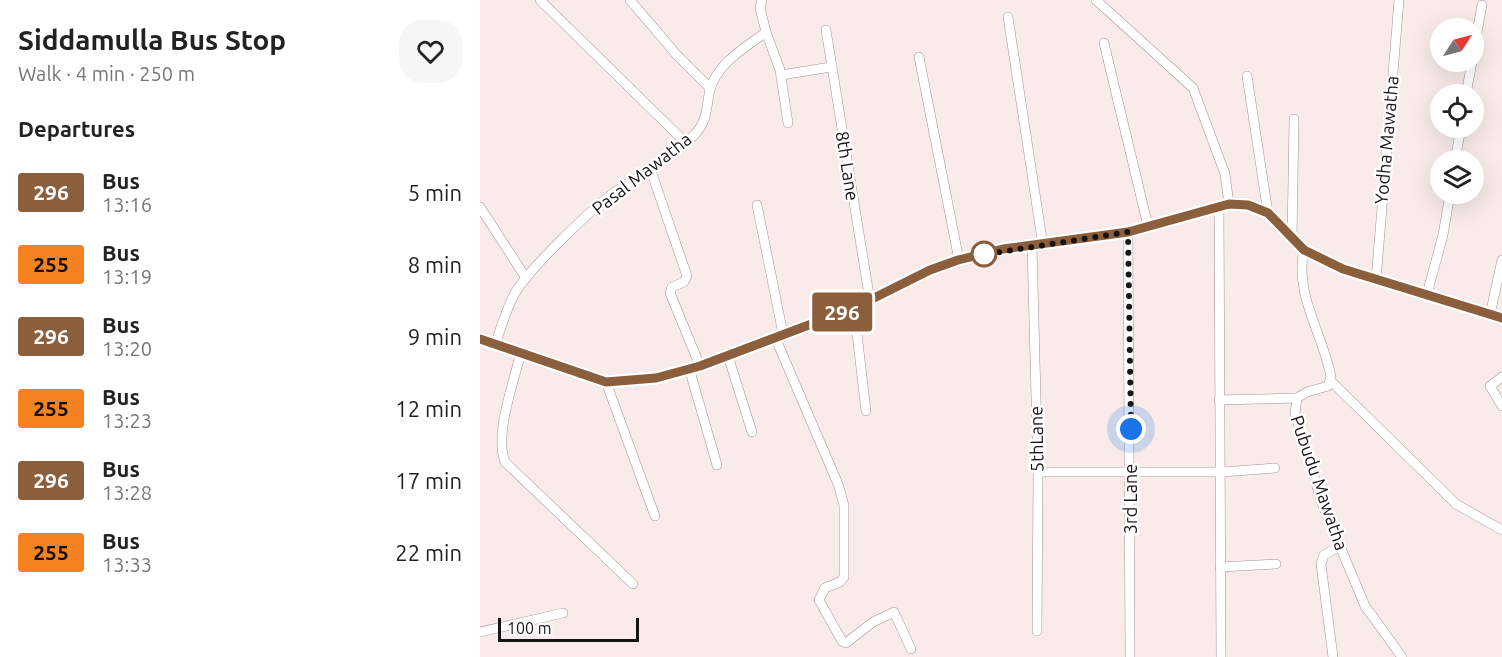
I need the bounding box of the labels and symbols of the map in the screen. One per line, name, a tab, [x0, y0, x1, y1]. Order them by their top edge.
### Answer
north arrow	[1430, 18, 1484, 72]
street label: Yodha Mawatha	[1370, 75, 1402, 205]
street label: Pasal Mawatha	[588, 128, 695, 218]
street label: 8th Lane	[833, 130, 863, 202]
unlabelled marker	[971, 241, 997, 267]
line badge: 296	[808, 292, 877, 332]
street label: 5thLane	[1025, 406, 1047, 472]
street label: Pubudu Mawatha	[1287, 413, 1352, 553]
your location	[1116, 414, 1146, 444]
street label: 3rd Lane	[1120, 464, 1140, 534]
scale bar	[498, 615, 639, 642]

